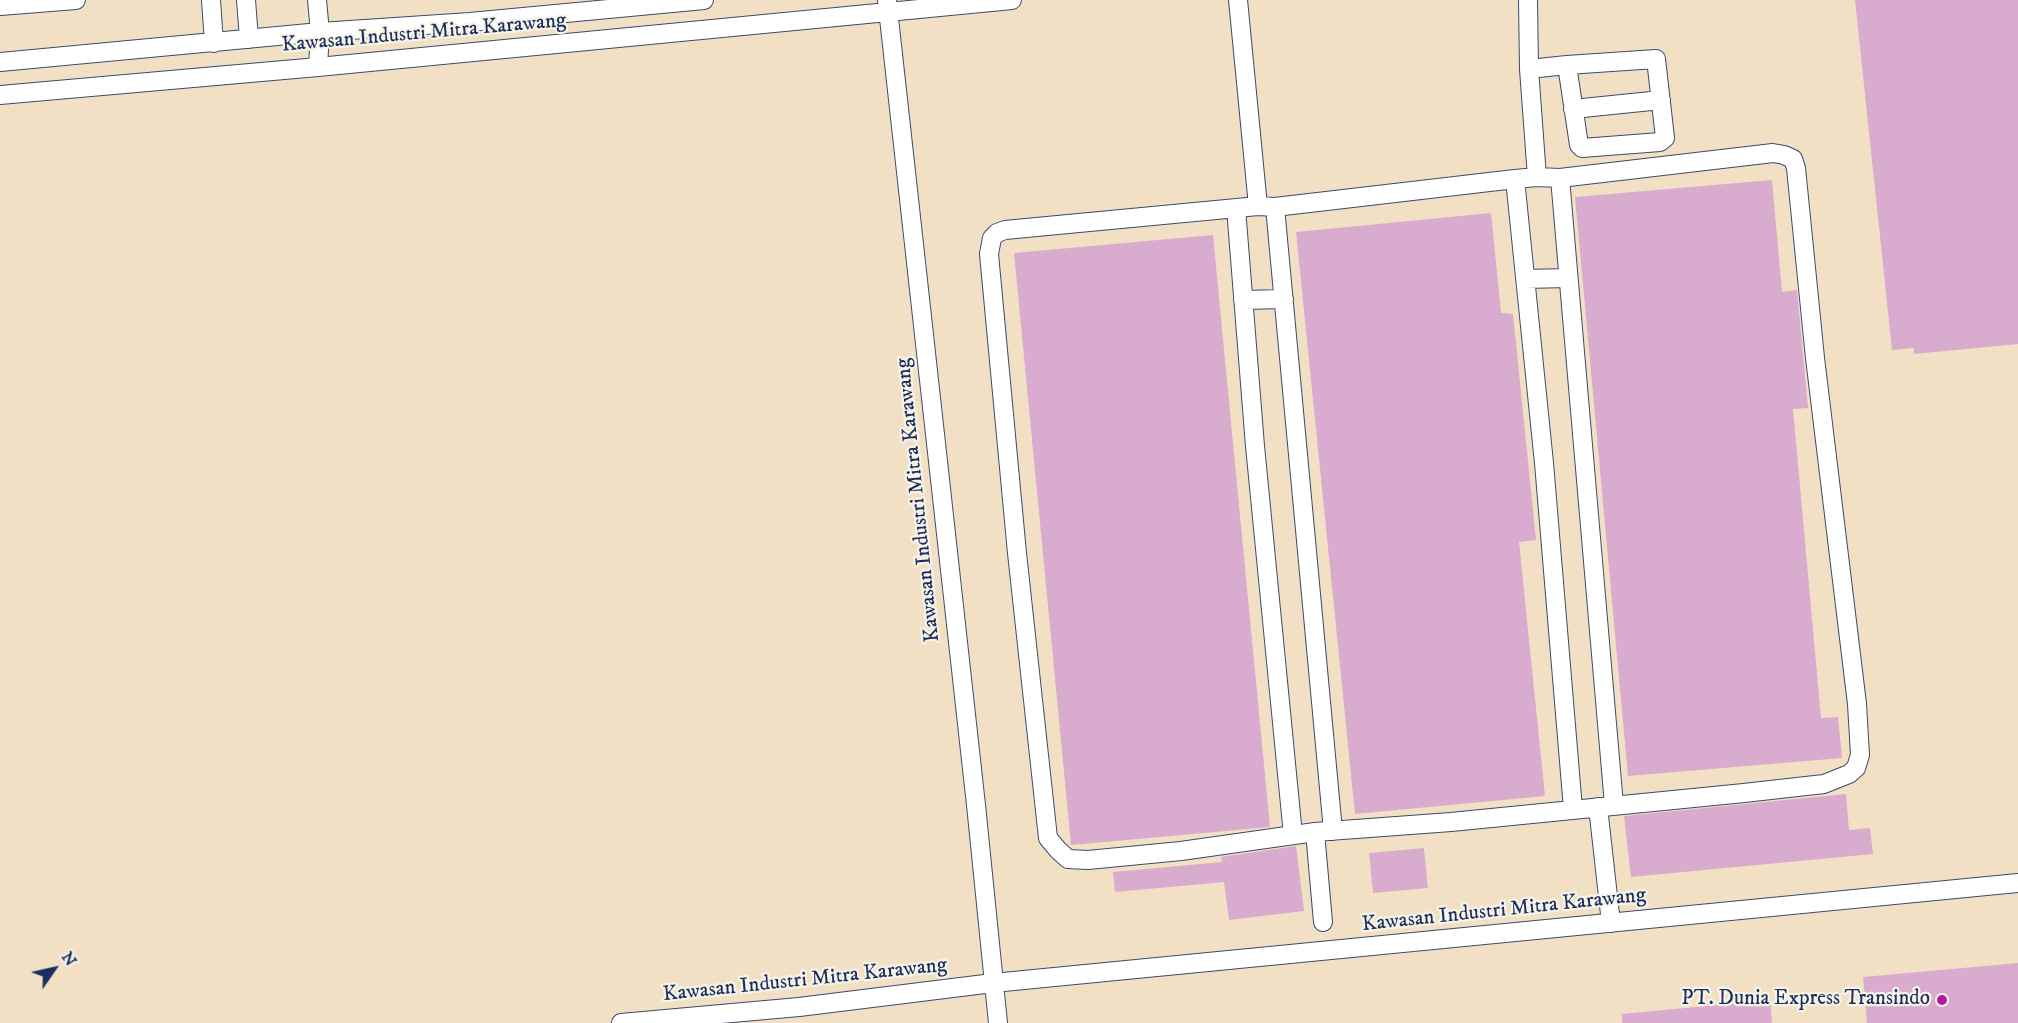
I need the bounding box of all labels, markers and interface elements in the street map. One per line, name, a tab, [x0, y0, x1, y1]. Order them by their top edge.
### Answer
street label: Kawasan Industri Mitra Karawang	[281, 9, 567, 59]
street label: Kawasan Industri Mitra Karawang	[892, 357, 946, 643]
street label: Kawasan Industri Mitra Karawang	[1361, 884, 1647, 938]
north arrow	[24, 939, 84, 999]
text: N	[57, 948, 81, 970]
street label: Kawasan Industri Mitra Karawang	[662, 954, 948, 1008]
place label: PT. Dunia Express Transindo	[1681, 987, 1930, 1013]
marker: PT. Dunia Express Transindo	[1935, 993, 1949, 1007]

